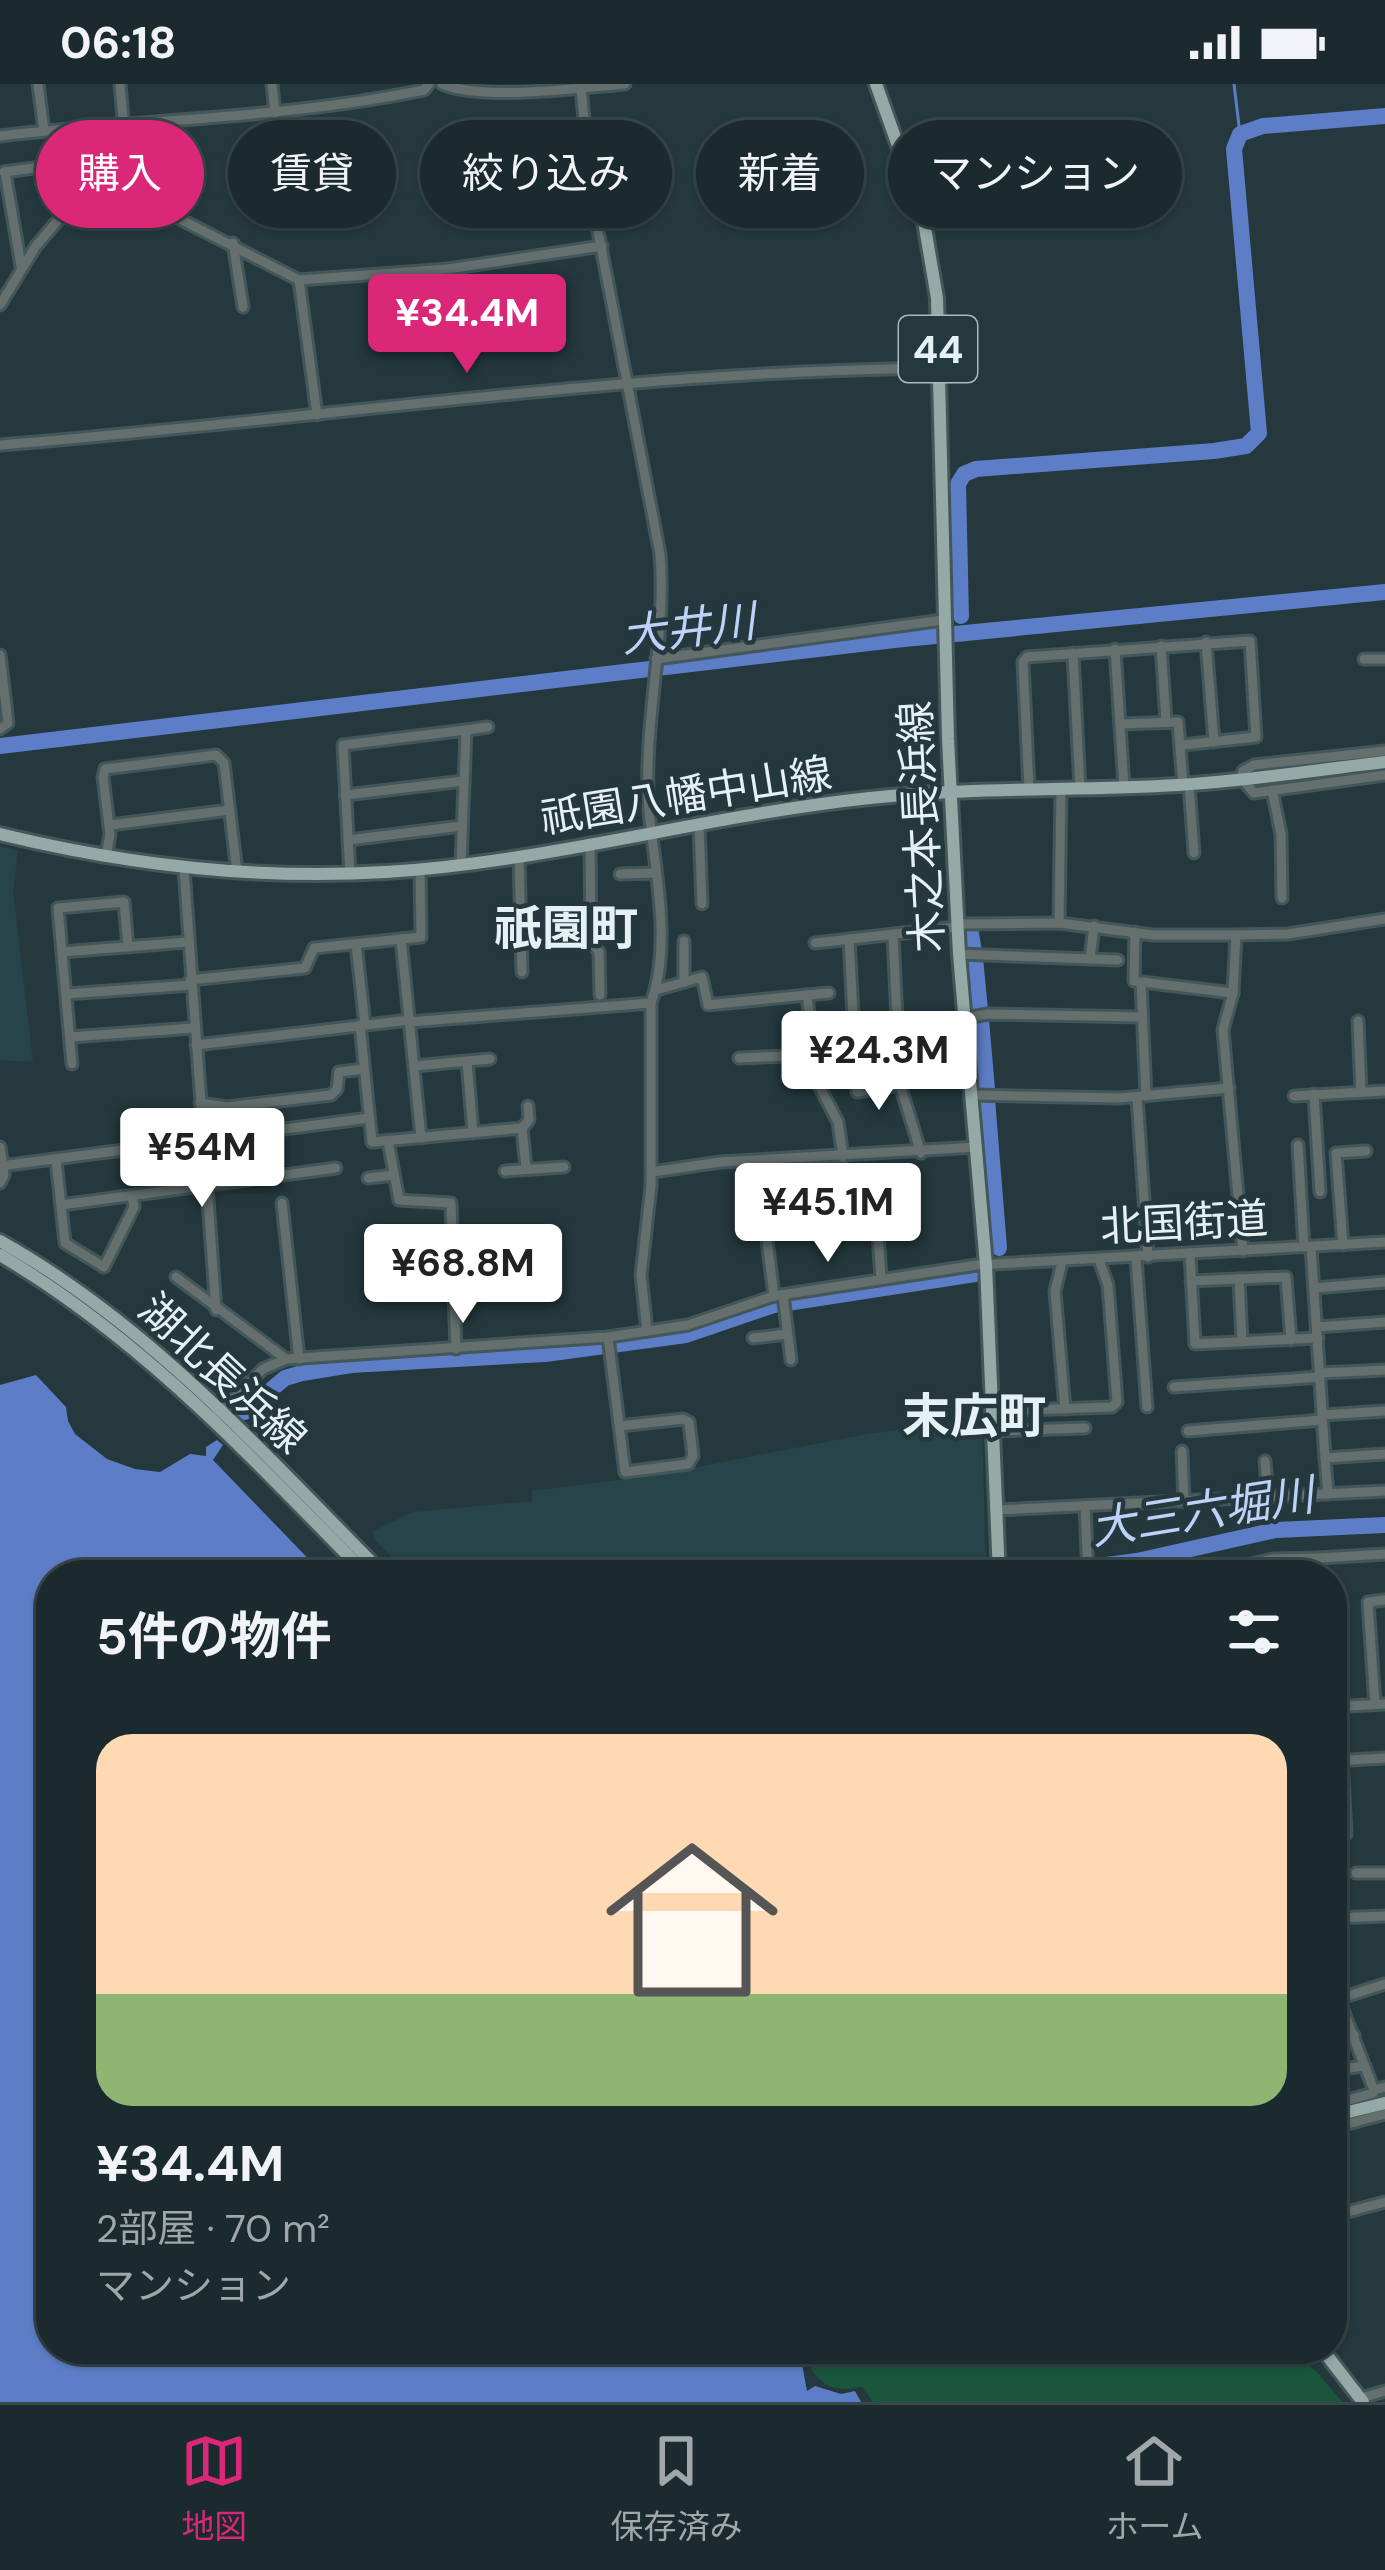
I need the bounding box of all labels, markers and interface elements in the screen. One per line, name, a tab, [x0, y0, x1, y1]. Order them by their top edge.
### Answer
text: 06:18	[60, 13, 177, 72]
chip: 購入	[36, 120, 204, 228]
chip: 賃貸	[228, 120, 396, 228]
chip: 絞り込み	[420, 120, 672, 228]
chip: 新着	[696, 120, 864, 228]
chip: マンション	[888, 120, 1182, 228]
pin: ¥34.4M	[369, 274, 565, 376]
text: ¥34.4M	[395, 287, 539, 338]
road number: 44	[899, 316, 977, 382]
water label: 大井川	[617, 591, 763, 666]
street label: 木之本長浜線	[887, 700, 956, 954]
street label: 祇園八幡中山線	[537, 745, 836, 846]
district label: 祇園町	[494, 897, 638, 960]
pin: ¥24.3M	[781, 1011, 977, 1113]
text: ¥24.3M	[809, 1024, 949, 1075]
pin: ¥54M	[131, 1108, 273, 1210]
text: ¥54M	[147, 1121, 257, 1172]
pin: ¥45.1M	[730, 1163, 926, 1265]
text: ¥45.1M	[762, 1176, 894, 1227]
street label: 北国街道	[1099, 1191, 1269, 1254]
pin: ¥68.8M	[365, 1224, 561, 1326]
text: ¥68.8M	[391, 1237, 535, 1288]
street label: 湖北長浜線	[127, 1282, 318, 1465]
district label: 末広町	[902, 1385, 1046, 1448]
water label: 大三六堀川	[1086, 1464, 1322, 1558]
icon: filters	[1221, 1599, 1287, 1665]
text: 5件の物件	[96, 1603, 332, 1670]
icon: home	[584, 1812, 800, 2028]
text: ¥34.4M	[96, 2130, 284, 2197]
text: 2部屋 · 70 m²	[96, 2203, 330, 2254]
text: マンション	[96, 2260, 291, 2311]
tab: 地図	[181, 2428, 247, 2548]
tab: 保存済み	[610, 2428, 742, 2548]
tab: ホーム	[1105, 2428, 1203, 2548]

